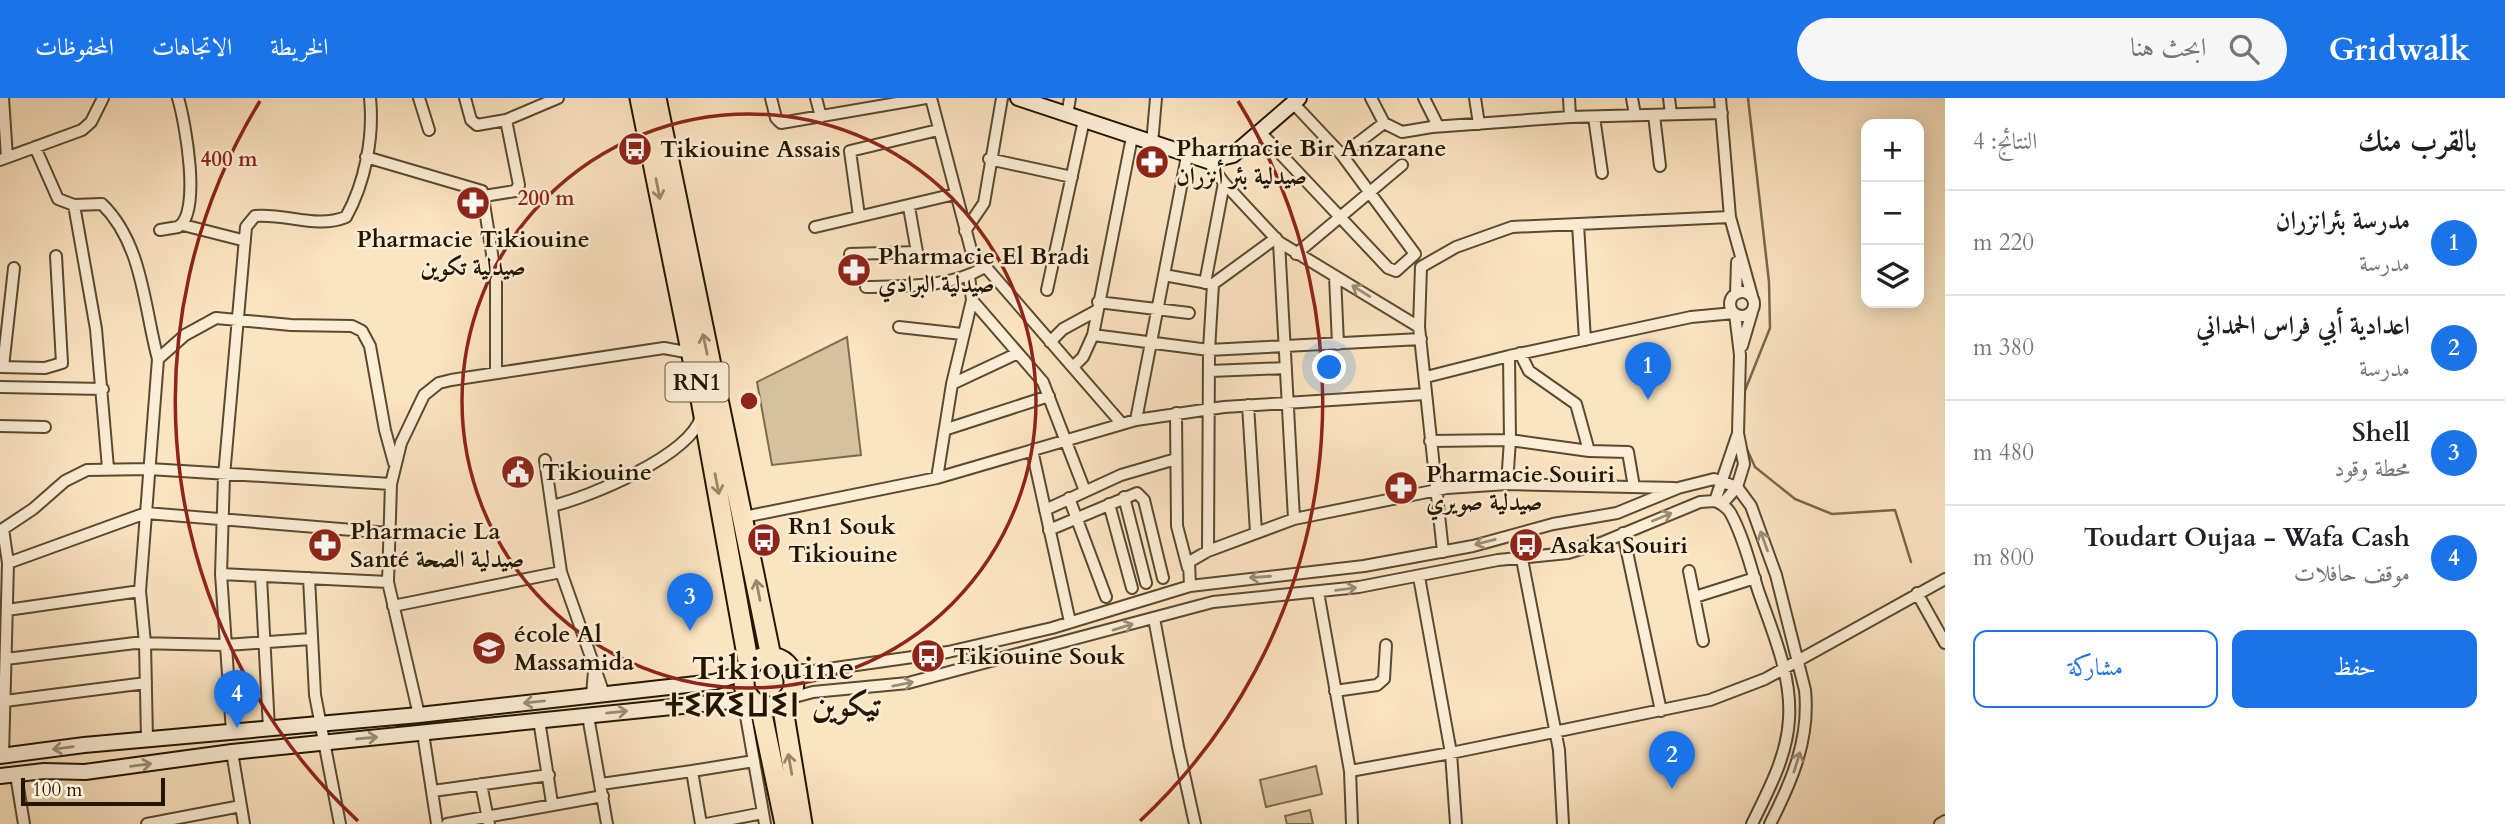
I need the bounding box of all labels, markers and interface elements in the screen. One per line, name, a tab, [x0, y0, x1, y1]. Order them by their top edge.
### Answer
search box	[1797, 18, 2287, 81]
text: Gridwalk	[2329, 27, 2470, 72]
text: ابحث هنا	[2130, 30, 2207, 65]
icon: search	[2225, 30, 2263, 68]
text: المحفوظات	[35, 31, 114, 64]
text: الاتجاهات	[152, 31, 232, 64]
text: الخريطة	[270, 31, 329, 64]
map controls	[1861, 119, 1924, 308]
button: +	[1861, 119, 1924, 182]
text: بالقرب منك	[2358, 121, 2477, 162]
text: النتائج: 4	[1973, 126, 2037, 157]
bus stop icon: Tikiouine Assais	[616, 130, 654, 168]
place label: Pharmacie Bir Anzarane صيدلية بئر أنزران	[1176, 132, 1446, 193]
place label: Tikiouine Assais	[660, 133, 841, 166]
pharmacy icon: Pharmacie Bir Anzarane صيدلية بئر أنزران	[1133, 143, 1171, 181]
text: 400 m	[200, 145, 258, 174]
one-way arrow	[652, 177, 665, 200]
button: −	[1861, 182, 1924, 245]
pharmacy icon: Pharmacie Tikiouine صيدلية تكوين	[454, 184, 492, 222]
text: 200 m	[517, 184, 575, 213]
text: مدرسة بئرانزران	[2276, 203, 2410, 238]
place label: Pharmacie Tikiouine صيدلية تكوين	[356, 223, 590, 284]
text: 220 m	[1973, 227, 2034, 258]
text: 1	[2448, 227, 2460, 258]
place label: Pharmacie El Bradi صيدلية البرادي	[878, 240, 1090, 303]
button: layers	[1861, 245, 1924, 308]
text: مدرسة	[2359, 248, 2410, 279]
pharmacy icon: Pharmacie El Bradi صيدلية البرادي	[835, 251, 873, 289]
one-way arrow	[1352, 284, 1371, 298]
text: اعدادية أبي فراس الحمداني	[2196, 308, 2410, 343]
text: 380 m	[1973, 332, 2034, 363]
text: 2	[2448, 332, 2460, 363]
one-way arrow	[698, 333, 712, 356]
pin: 1	[1625, 342, 1671, 400]
your location	[1312, 350, 1346, 384]
text: مدرسة	[2359, 353, 2410, 384]
road number: RN1	[666, 362, 728, 402]
centre of rings	[737, 389, 761, 413]
text: Shell	[2352, 415, 2410, 450]
text: 480 m	[1973, 437, 2034, 468]
text: 3	[2448, 437, 2460, 468]
public building icon: Tikiouine	[499, 453, 537, 491]
text: محطة وقود	[2334, 453, 2410, 484]
place label: Tikiouine	[542, 456, 652, 489]
place label: Pharmacie Souiri صيدلية صويري	[1426, 458, 1615, 521]
pharmacy icon: Pharmacie Souiri صيدلية صويري	[1382, 469, 1420, 507]
one-way arrow	[710, 472, 724, 495]
one-way arrow	[1650, 509, 1672, 522]
place label: Rn1 Souk Tikiouine	[788, 510, 898, 571]
place label: Pharmacie La Santé صيدلية الصحة	[350, 515, 524, 576]
text: Toudart Oujaa - Wafa Cash	[2083, 520, 2410, 555]
bus stop icon: Rn1 Souk Tikiouine	[745, 521, 783, 559]
pharmacy icon: Pharmacie La Santé صيدلية الصحة	[306, 526, 344, 564]
bus stop icon: Asaka Souiri	[1507, 526, 1545, 564]
place label: Asaka Souiri	[1550, 529, 1688, 562]
one-way arrow	[1757, 531, 1769, 553]
one-way arrow	[1474, 537, 1496, 550]
text: 800 m	[1973, 542, 2034, 573]
text: 4	[2448, 542, 2460, 573]
text: موقف حافلات	[2294, 558, 2410, 589]
one-way arrow	[1249, 571, 1272, 584]
pin: 3	[667, 573, 713, 631]
one-way arrow	[751, 579, 765, 602]
one-way arrow	[1335, 582, 1357, 595]
place label: école Al Massamida	[514, 618, 634, 679]
one-way arrow	[1112, 619, 1134, 632]
school or university icon: école Al Massamida	[470, 629, 508, 667]
button: مشاركة	[1973, 630, 2218, 708]
button: حفظ	[2232, 630, 2477, 708]
bus stop icon: Tikiouine Souk	[909, 637, 947, 675]
place label: Tikiouine Souk	[953, 640, 1125, 673]
district label: Tikiouine ⵜⵉⴽⵉⵡⵉⵏ تيكوين	[665, 647, 883, 728]
pin: 4	[214, 670, 260, 728]
one-way arrow	[891, 677, 914, 690]
one-way arrow	[523, 696, 545, 709]
one-way arrow	[605, 706, 628, 719]
one-way arrow	[355, 731, 377, 744]
pin: 2	[1649, 731, 1695, 789]
one-way arrow	[52, 741, 75, 754]
one-way arrow	[1792, 751, 1805, 773]
one-way arrow	[783, 753, 796, 776]
one-way arrow	[129, 759, 152, 772]
scale bar	[21, 775, 164, 807]
text: 100 m	[32, 777, 82, 803]

